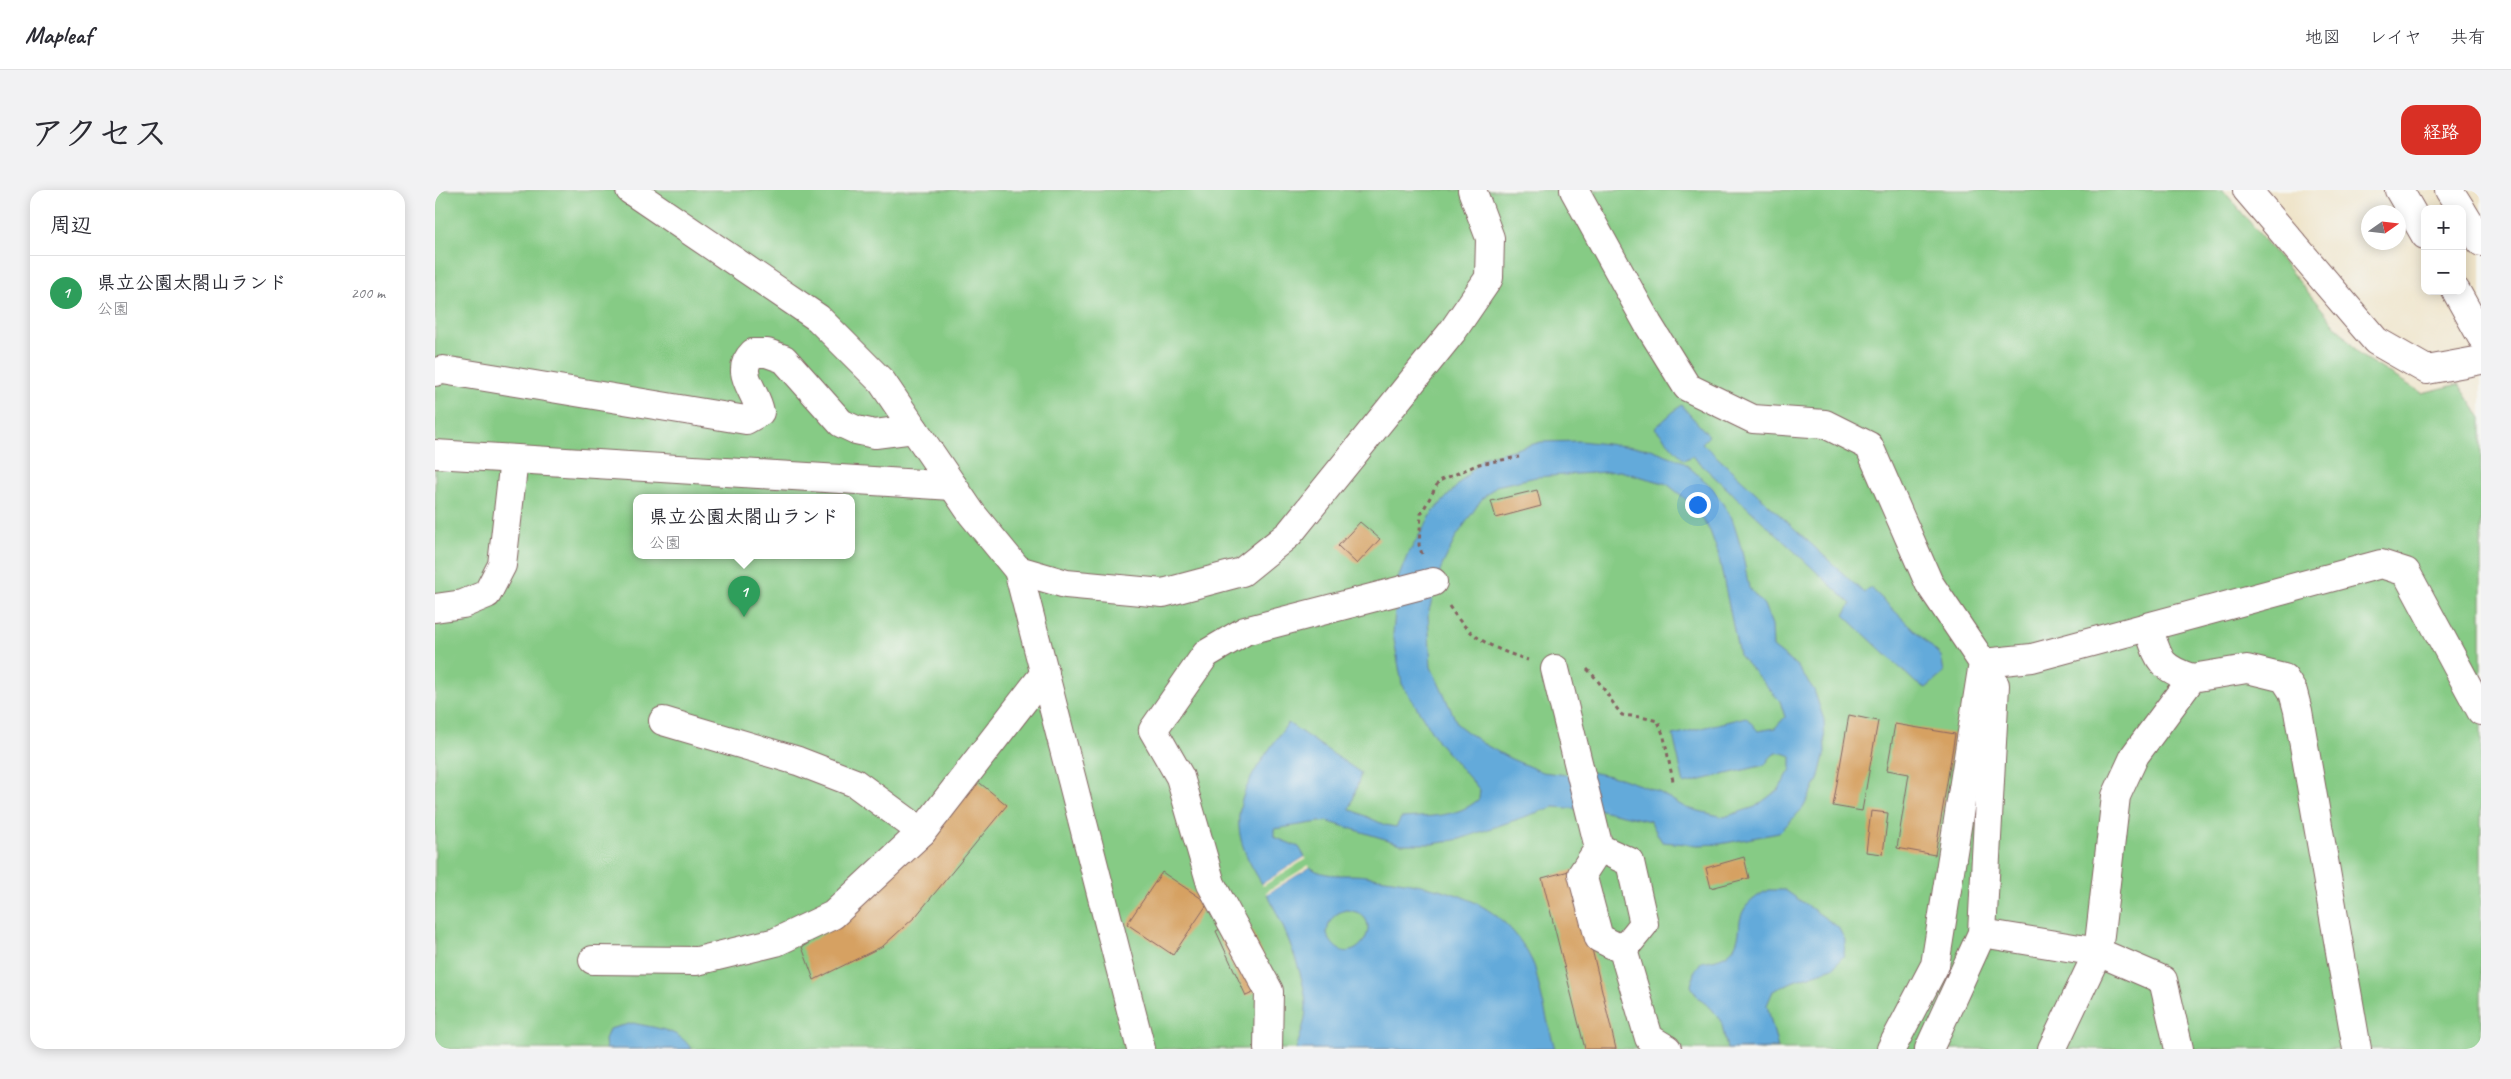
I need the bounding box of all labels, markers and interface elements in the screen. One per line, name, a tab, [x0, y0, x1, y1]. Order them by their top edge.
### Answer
text: Mapleaf	[25, 20, 92, 50]
text: 地図	[2305, 26, 2341, 48]
text: レイヤ	[2369, 26, 2422, 48]
text: 共有	[2450, 26, 2486, 48]
button: 経路	[2401, 105, 2481, 155]
text: アクセス	[30, 111, 168, 156]
north arrow	[2361, 205, 2406, 250]
map controls	[2421, 205, 2466, 295]
button: +	[2421, 205, 2466, 250]
text: 周辺	[50, 212, 92, 238]
button: −	[2421, 250, 2466, 295]
text: 県立公園太閤山ランド	[97, 271, 287, 295]
text: 1	[62, 283, 70, 303]
text: 200 m	[351, 283, 385, 303]
text: 公園	[97, 299, 129, 319]
your location	[1685, 492, 1711, 518]
popup	[633, 494, 855, 559]
text: 県立公園太閤山ランド	[649, 505, 839, 529]
text: 公園	[649, 533, 681, 553]
pin: 1	[728, 576, 760, 617]

